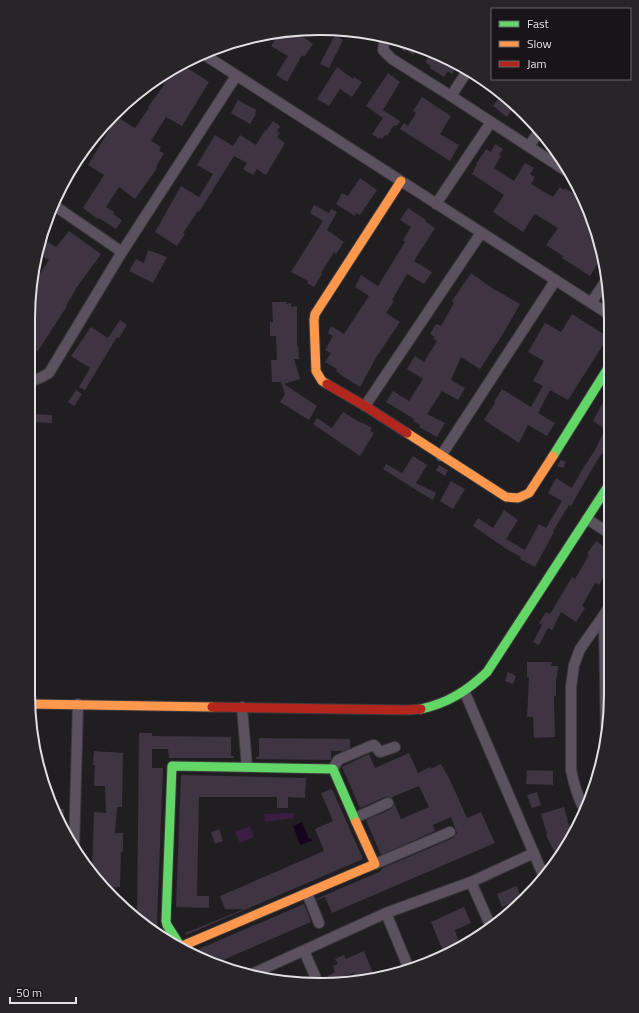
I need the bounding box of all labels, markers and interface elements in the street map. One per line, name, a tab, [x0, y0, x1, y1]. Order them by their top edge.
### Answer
legend	[491, 8, 631, 80]
text: Fast	[527, 14, 550, 33]
text: Slow	[527, 34, 552, 53]
text: Jam	[527, 54, 547, 73]
scale bar	[10, 979, 76, 1005]
text: 50 m	[16, 983, 42, 1002]

